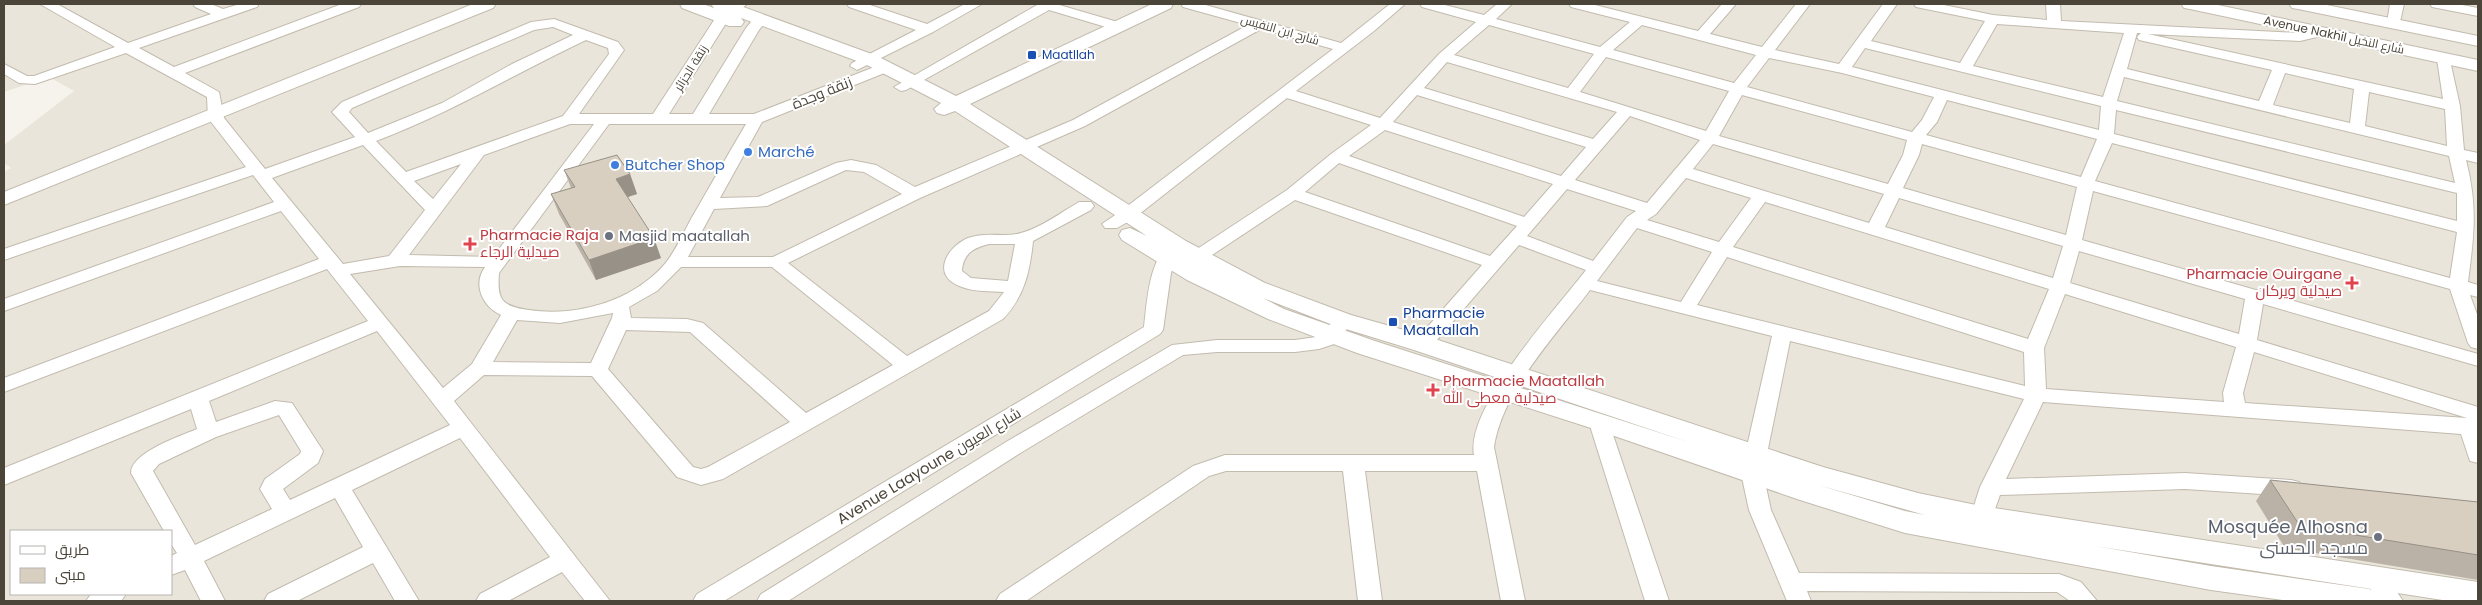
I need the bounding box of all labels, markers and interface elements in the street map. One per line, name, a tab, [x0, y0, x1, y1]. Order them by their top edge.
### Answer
street label: شارح ابن النفيس	[1239, 10, 1321, 49]
street label: Avenue Nakhil شارع النخيل	[2262, 11, 2406, 58]
street label: زنقة الجزائر	[669, 41, 711, 95]
place label: Maatllah	[1042, 46, 1095, 63]
marker: Maatllah	[1026, 49, 1038, 61]
street label: زنقة وجدة	[788, 71, 855, 114]
place label: Marché	[758, 141, 815, 162]
marker: Marché	[742, 146, 754, 158]
place label: Butcher Shop	[625, 154, 725, 175]
marker: Butcher Shop	[609, 159, 621, 171]
place label: Pharmacie Raja صيدلية الرجاء	[480, 224, 599, 262]
place label: Masjid maatallah	[619, 225, 750, 246]
marker: Masjid maatallah	[603, 230, 615, 242]
marker: Pharmacie Raja صيدلية الرجاء	[464, 238, 476, 250]
place label: Pharmacie Ouirgane صيدلية ويركان	[2186, 263, 2342, 301]
marker: Pharmacie Ouirgane صيدلية ويركان	[2346, 277, 2358, 289]
place label: Pharmacie Maatallah	[1403, 302, 1485, 340]
marker: Pharmacie Maatallah	[1387, 316, 1399, 328]
place label: Pharmacie Maatallah صيدلية معطى الله	[1443, 370, 1605, 408]
marker: Pharmacie Maatallah صيدلية معطى الله	[1427, 384, 1439, 396]
street label: Avenue Laayoune شارع العيون	[833, 402, 1025, 530]
place label: Mosquée Alhosna مسجد الحسنى	[2208, 514, 2368, 560]
legend	[10, 530, 172, 595]
marker: Mosquée Alhosna مسجد الحسنى	[2372, 531, 2384, 543]
text: طريق	[55, 539, 89, 560]
text: مبنى	[55, 564, 86, 585]

